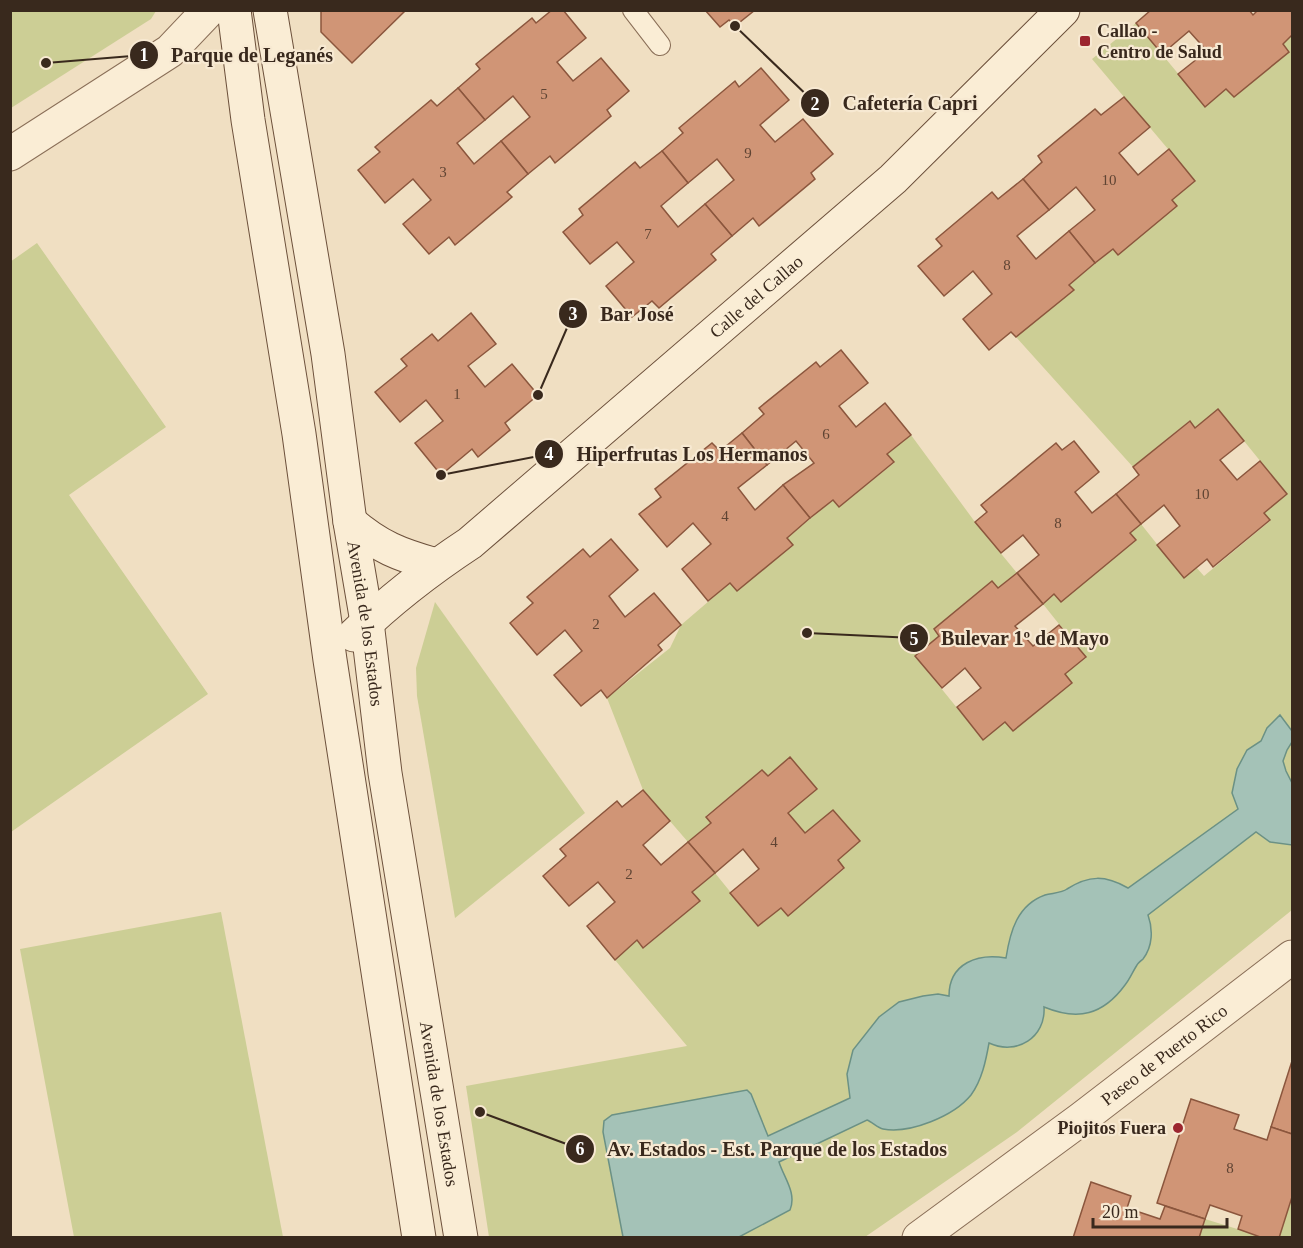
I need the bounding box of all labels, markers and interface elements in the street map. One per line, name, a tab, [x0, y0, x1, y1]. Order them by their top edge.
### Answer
place label: Callao - Centro de Salud	[1097, 21, 1222, 62]
marker: Callao - Centro de Salud	[1078, 34, 1092, 48]
callout: Parque de Leganés	[129, 36, 345, 74]
text: Parque de Leganés	[171, 44, 333, 67]
text: 1	[140, 45, 149, 65]
callout: Cafetería Capri	[800, 84, 989, 122]
house number: 5	[540, 86, 548, 102]
text: Cafetería Capri	[843, 92, 978, 115]
text: 2	[811, 94, 820, 114]
house number: 9	[744, 145, 752, 161]
house number: 3	[439, 164, 447, 180]
house number: 10	[1102, 172, 1117, 188]
house number: 7	[644, 226, 652, 242]
street label: Calle del Callao	[706, 251, 807, 342]
house number: 8	[1003, 257, 1011, 273]
callout: Bar José	[558, 295, 686, 333]
text: Bar José	[600, 303, 674, 325]
text: 3	[569, 304, 578, 324]
house number: 1	[453, 386, 461, 402]
house number: 6	[822, 426, 830, 442]
callout: Hiperfrutas Los Hermanos	[534, 435, 819, 473]
text: Hiperfrutas Los Hermanos	[576, 443, 808, 466]
text: 4	[545, 444, 554, 464]
house number: 10	[1195, 486, 1210, 502]
house number: 4	[721, 508, 729, 524]
house number: 8	[1054, 515, 1062, 531]
street label: Avenida de los Estados	[343, 539, 387, 707]
house number: 2	[592, 616, 600, 632]
callout: Bulevar 1º de Mayo	[899, 619, 1121, 657]
text: Bulevar 1º de Mayo	[941, 627, 1109, 650]
text: 5	[910, 629, 919, 649]
house number: 4	[770, 834, 778, 850]
house number: 2	[625, 866, 633, 882]
street label: Paseo de Puerto Rico	[1097, 1000, 1231, 1110]
street label: Avenida de los Estados	[416, 1020, 462, 1188]
place label: Piojitos Fuera	[1058, 1118, 1166, 1138]
marker: Piojitos Fuera	[1171, 1121, 1185, 1135]
callout: Av. Estados - Est. Parque de los Estados	[565, 1130, 959, 1168]
text: Av. Estados - Est. Parque de los Estados	[607, 1138, 947, 1161]
text: 6	[576, 1139, 585, 1159]
house number: 8	[1226, 1160, 1234, 1176]
scale bar	[1093, 1191, 1226, 1229]
text: 20 m	[1102, 1202, 1139, 1222]

